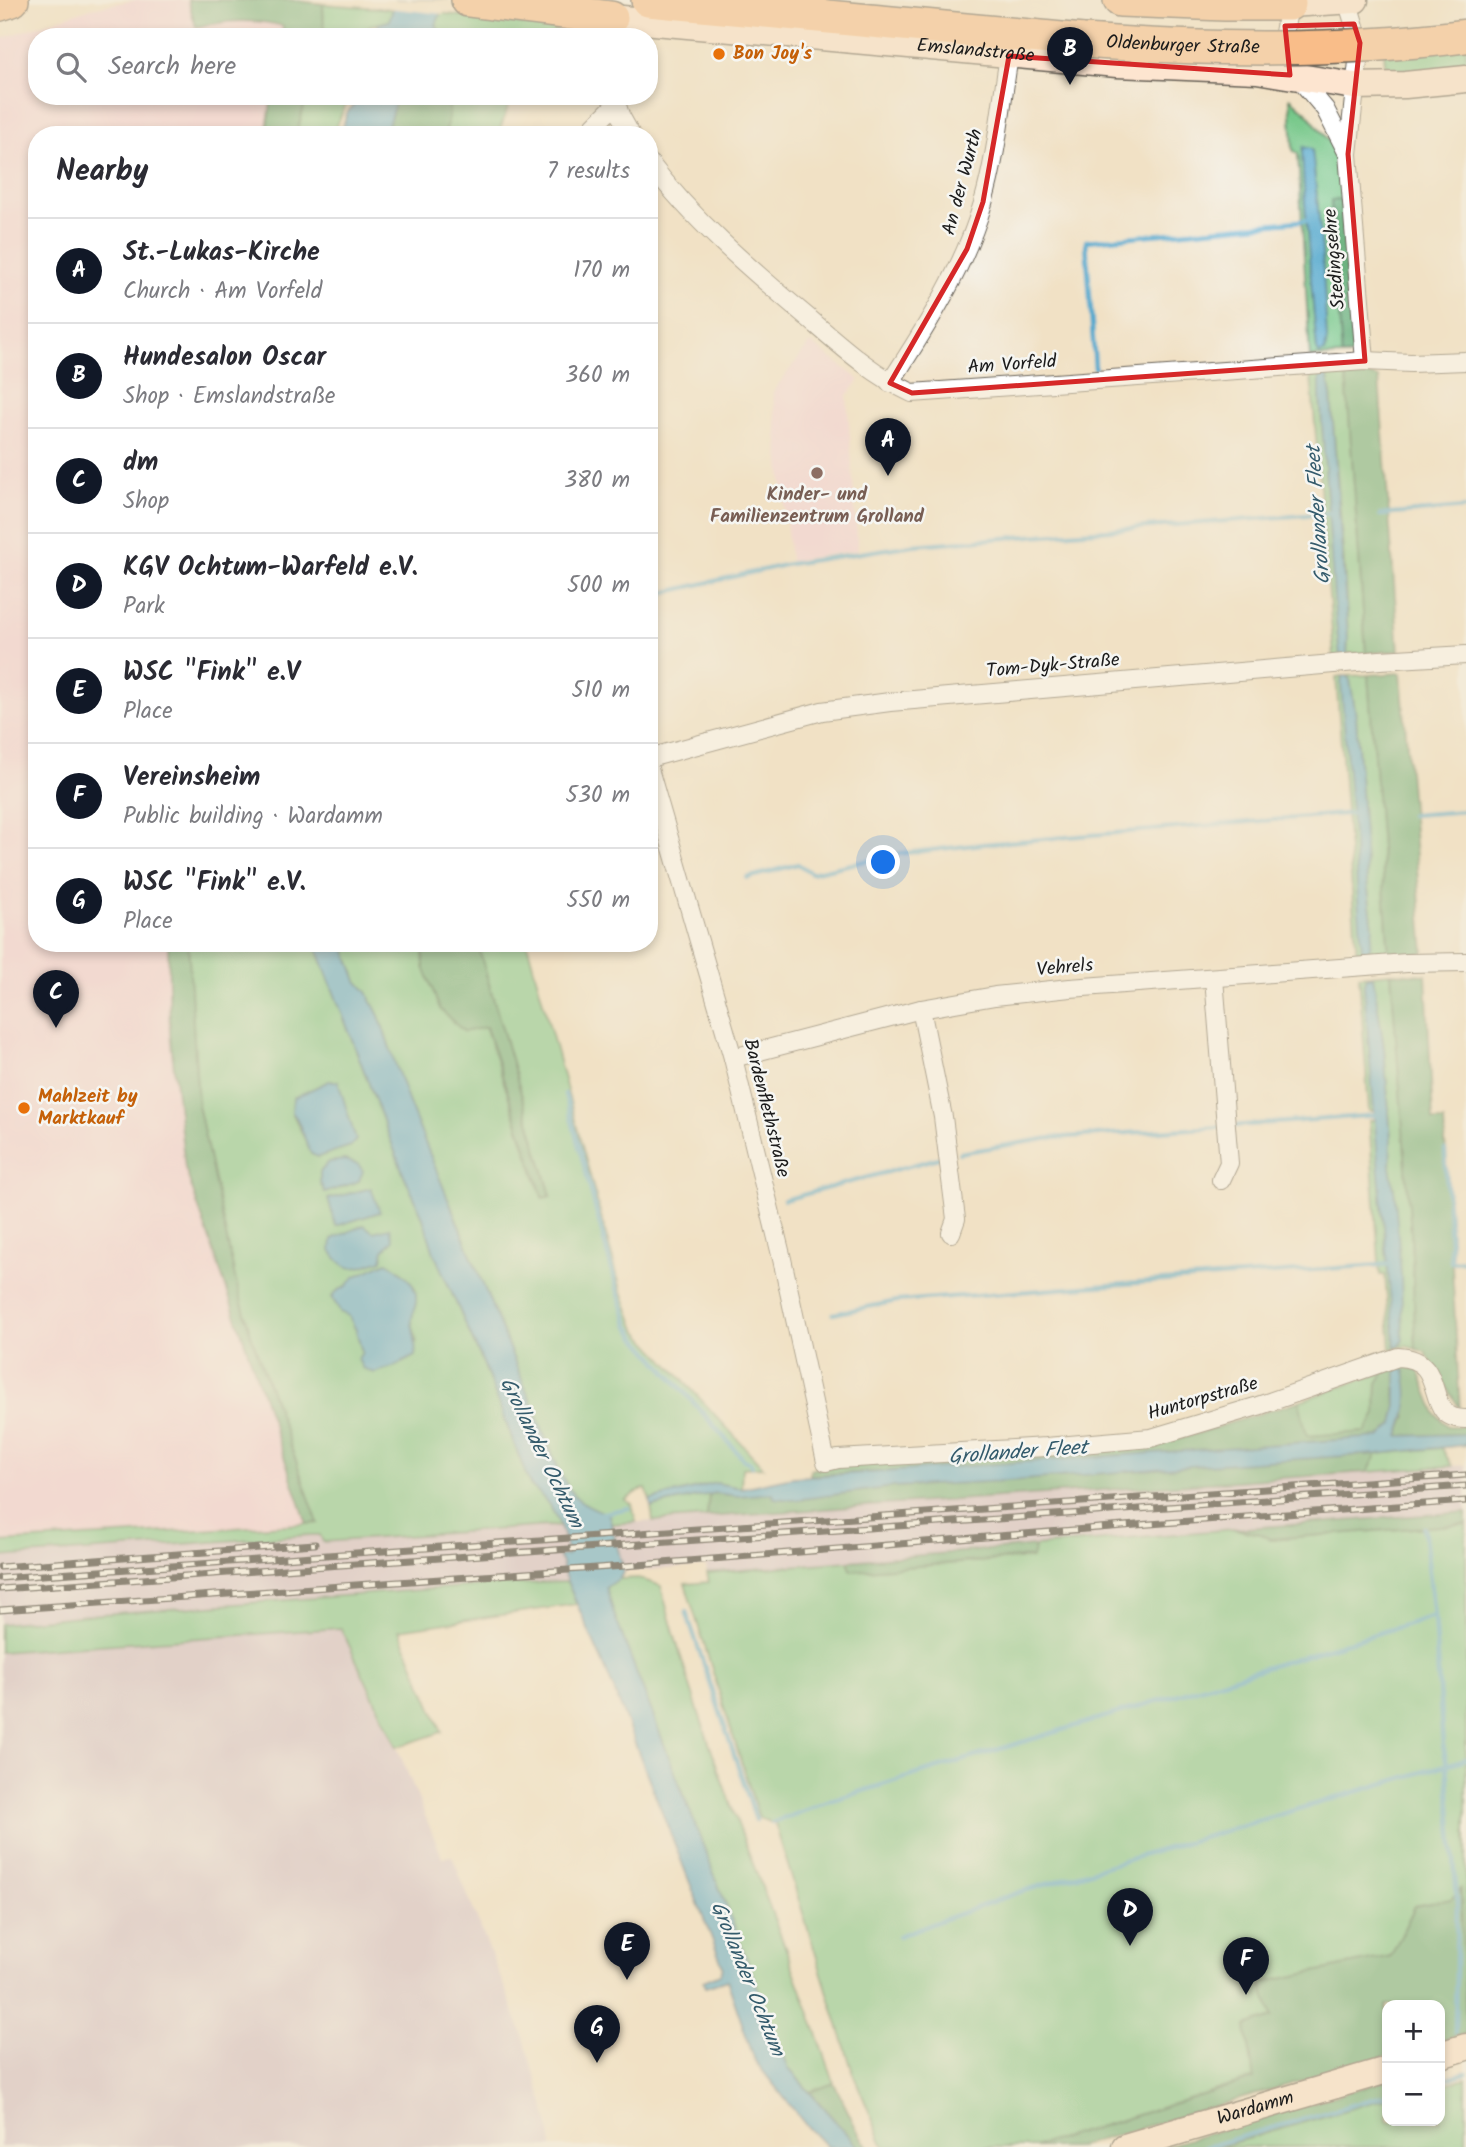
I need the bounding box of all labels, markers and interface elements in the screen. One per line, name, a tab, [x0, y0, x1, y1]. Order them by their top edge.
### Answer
pin: B	[1047, 27, 1093, 85]
search box	[28, 28, 658, 105]
street label: Oldenburger Straße	[1105, 28, 1260, 63]
street label: Emslandstraße	[915, 31, 1036, 71]
place label: Bon Joy's	[733, 39, 812, 69]
text: Search here	[108, 46, 236, 88]
marker: Bon Joy's	[711, 46, 727, 62]
icon: search	[52, 48, 90, 86]
street label: An der Wurth	[934, 125, 992, 239]
text: Nearby	[56, 148, 148, 196]
text: 7 results	[547, 154, 630, 190]
street label: Stedingsehre	[1316, 207, 1354, 311]
text: St.-Lukas-Kirche	[123, 232, 320, 274]
text: A	[72, 253, 86, 289]
text: 170 m	[573, 253, 630, 289]
text: Church · Am Vorfeld	[123, 274, 322, 310]
text: Hundesalon Oscar	[123, 337, 326, 379]
street label: Am Vorfeld	[966, 347, 1058, 383]
text: B	[72, 358, 86, 394]
text: 360 m	[565, 358, 630, 394]
text: Shop · Emslandstraße	[123, 379, 335, 415]
pin: A	[865, 418, 911, 476]
text: dm	[123, 442, 158, 484]
water label: Grollander Fleet	[1297, 442, 1340, 586]
text: C	[72, 463, 86, 499]
text: 380 m	[564, 463, 630, 499]
marker: Kinder- und Familienzentrum Grolland	[809, 465, 825, 481]
place label: Kinder- und Familienzentrum Grolland	[710, 480, 925, 532]
text: Shop	[123, 484, 169, 520]
text: KGV Ochtum-Warfeld e.V.	[123, 547, 418, 589]
text: D	[71, 568, 87, 604]
text: 500 m	[567, 568, 630, 604]
text: Park	[123, 589, 165, 625]
street label: Tom-Dyk-Straße	[985, 645, 1121, 687]
text: WSC "Fink" e.V	[123, 652, 300, 694]
text: E	[73, 673, 85, 709]
text: 510 m	[571, 673, 630, 709]
text: Place	[123, 694, 173, 730]
text: Vereinsheim	[123, 757, 260, 799]
text: F	[73, 778, 85, 814]
text: 530 m	[565, 778, 630, 814]
text: Public building · Wardamm	[123, 799, 383, 835]
your location	[866, 845, 900, 879]
text: WSC "Fink" e.V.	[123, 862, 306, 904]
text: G	[72, 883, 86, 919]
text: 550 m	[566, 883, 630, 919]
text: Place	[123, 904, 173, 940]
street label: Vehrels	[1036, 951, 1094, 985]
pin: C	[33, 970, 79, 1028]
street label: Bardenflethstraße	[734, 1035, 798, 1181]
place label: Mahlzeit by Marktkauf	[38, 1082, 138, 1134]
marker: Mahlzeit by Marktkauf	[16, 1100, 32, 1116]
street label: Huntorpstraße	[1144, 1369, 1262, 1429]
water label: Grollander Ochtum	[490, 1372, 593, 1536]
water label: Grollander Fleet	[947, 1431, 1091, 1474]
pin: D	[1107, 1888, 1153, 1946]
water label: Grollander Ochtum	[701, 1897, 794, 2063]
pin: E	[604, 1922, 650, 1980]
pin: F	[1223, 1937, 1269, 1995]
map controls	[1382, 2000, 1445, 2126]
button: +	[1382, 2000, 1445, 2063]
pin: G	[574, 2005, 620, 2063]
button: −	[1382, 2063, 1445, 2126]
street label: Wardamm	[1213, 2083, 1297, 2134]

